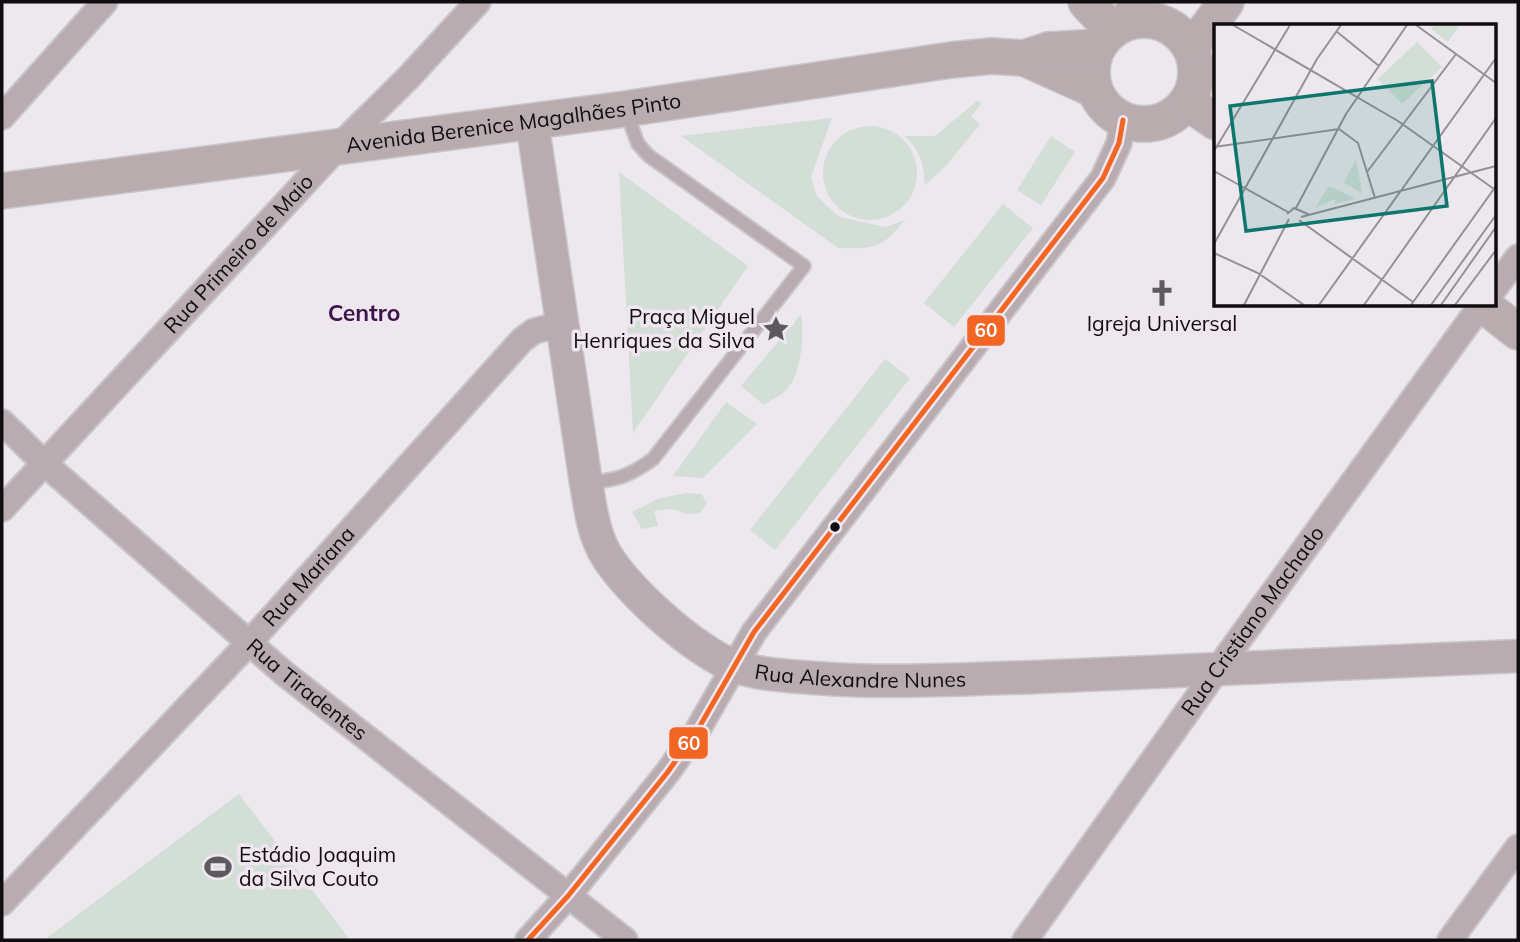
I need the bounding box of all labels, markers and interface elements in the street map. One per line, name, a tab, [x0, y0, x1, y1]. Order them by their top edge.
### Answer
inset map	[1214, 24, 1496, 306]
street label: Avenida Berenice Magalhães Pinto	[344, 87, 683, 158]
street label: Rua Primeiro de Maio	[158, 168, 318, 338]
church icon: Igreja Universal	[1147, 278, 1177, 308]
district label: Centro	[328, 298, 400, 327]
place label: Praça Miguel Henriques da Silva	[573, 303, 755, 353]
place label: Igreja Universal	[1087, 310, 1237, 336]
place icon: Praça Miguel Henriques da Silva	[761, 314, 791, 344]
line badge: 60	[966, 314, 1006, 347]
text: 60	[975, 318, 997, 342]
unlabelled marker	[828, 520, 842, 534]
street label: Rua Mariana	[256, 521, 360, 631]
street label: Rua Cristiano Machado	[1175, 521, 1329, 720]
street label: Rua Tiradentes	[242, 632, 373, 746]
street label: Rua Alexandre Nunes	[753, 658, 967, 693]
line badge: 60	[668, 726, 709, 760]
text: 60	[678, 731, 700, 755]
place label: Estádio Joaquim da Silva Couto	[239, 841, 396, 891]
sports icon: Estádio Joaquim da Silva Couto	[203, 852, 233, 882]

